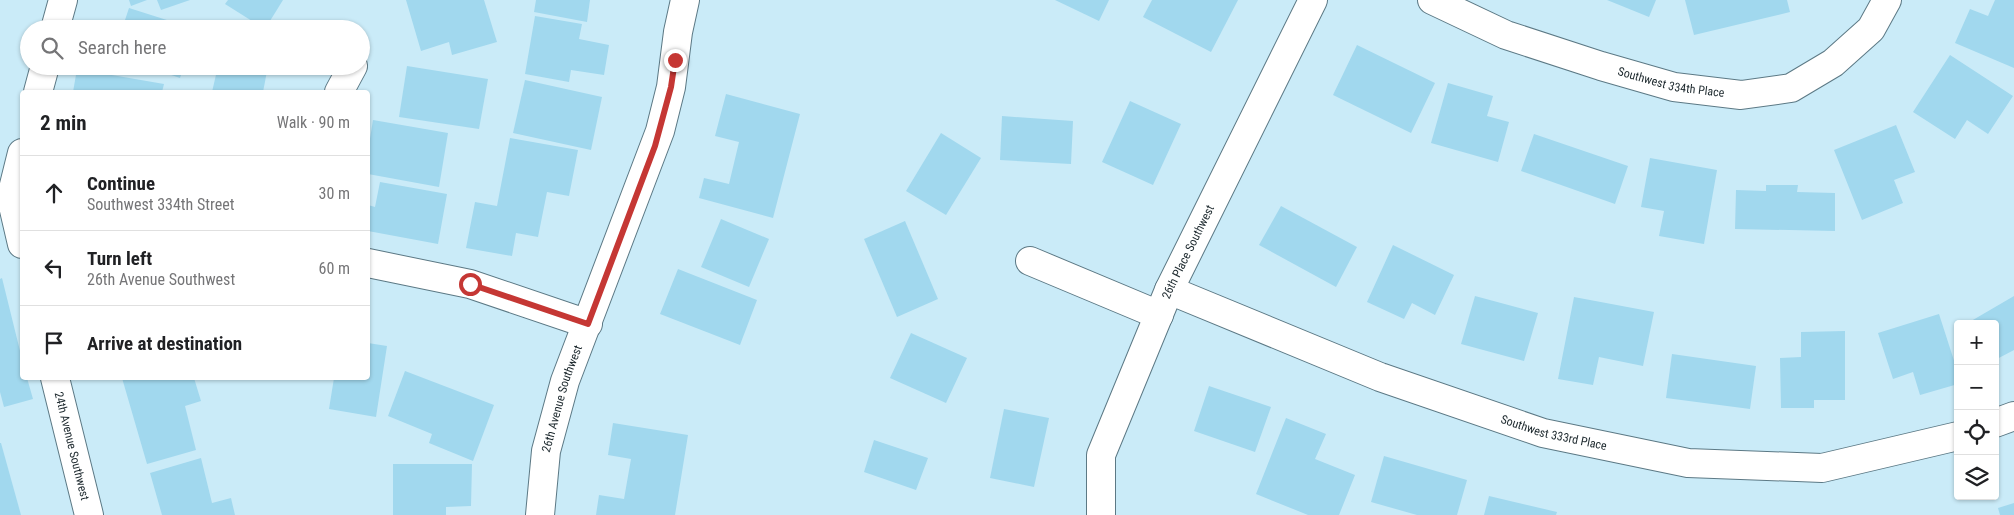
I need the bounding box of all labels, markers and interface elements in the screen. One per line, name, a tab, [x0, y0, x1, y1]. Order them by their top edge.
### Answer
search box	[20, 20, 370, 75]
icon: search	[38, 34, 66, 62]
text: Search here	[78, 36, 166, 59]
route end	[664, 49, 687, 72]
street label: Southwest 334th Place	[1616, 64, 1726, 100]
text: 2 min	[40, 111, 87, 135]
text: Walk · 90 m	[277, 113, 350, 132]
text: Continue	[87, 172, 155, 195]
icon: ahead	[40, 179, 68, 207]
text: 30 m	[318, 184, 350, 203]
text: Southwest 334th Street	[87, 195, 234, 214]
street label: 26th Place Southwest	[1159, 202, 1217, 301]
text: Turn left	[87, 247, 152, 270]
icon: left	[40, 254, 68, 282]
text: 60 m	[318, 259, 350, 278]
text: 26th Avenue Southwest	[87, 270, 235, 289]
route start	[459, 273, 482, 296]
map controls	[1954, 320, 1999, 500]
button: +	[1954, 320, 1999, 365]
icon: arrive	[40, 329, 68, 357]
text: Arrive at destination	[87, 332, 242, 355]
street label: 26th Avenue Southwest	[539, 343, 585, 454]
button: −	[1954, 365, 1999, 410]
street label: 24th Avenue Southwest	[52, 390, 92, 502]
button: locate	[1954, 410, 1999, 455]
street label: Southwest 333rd Place	[1499, 412, 1608, 453]
button: layers	[1954, 455, 1999, 500]

